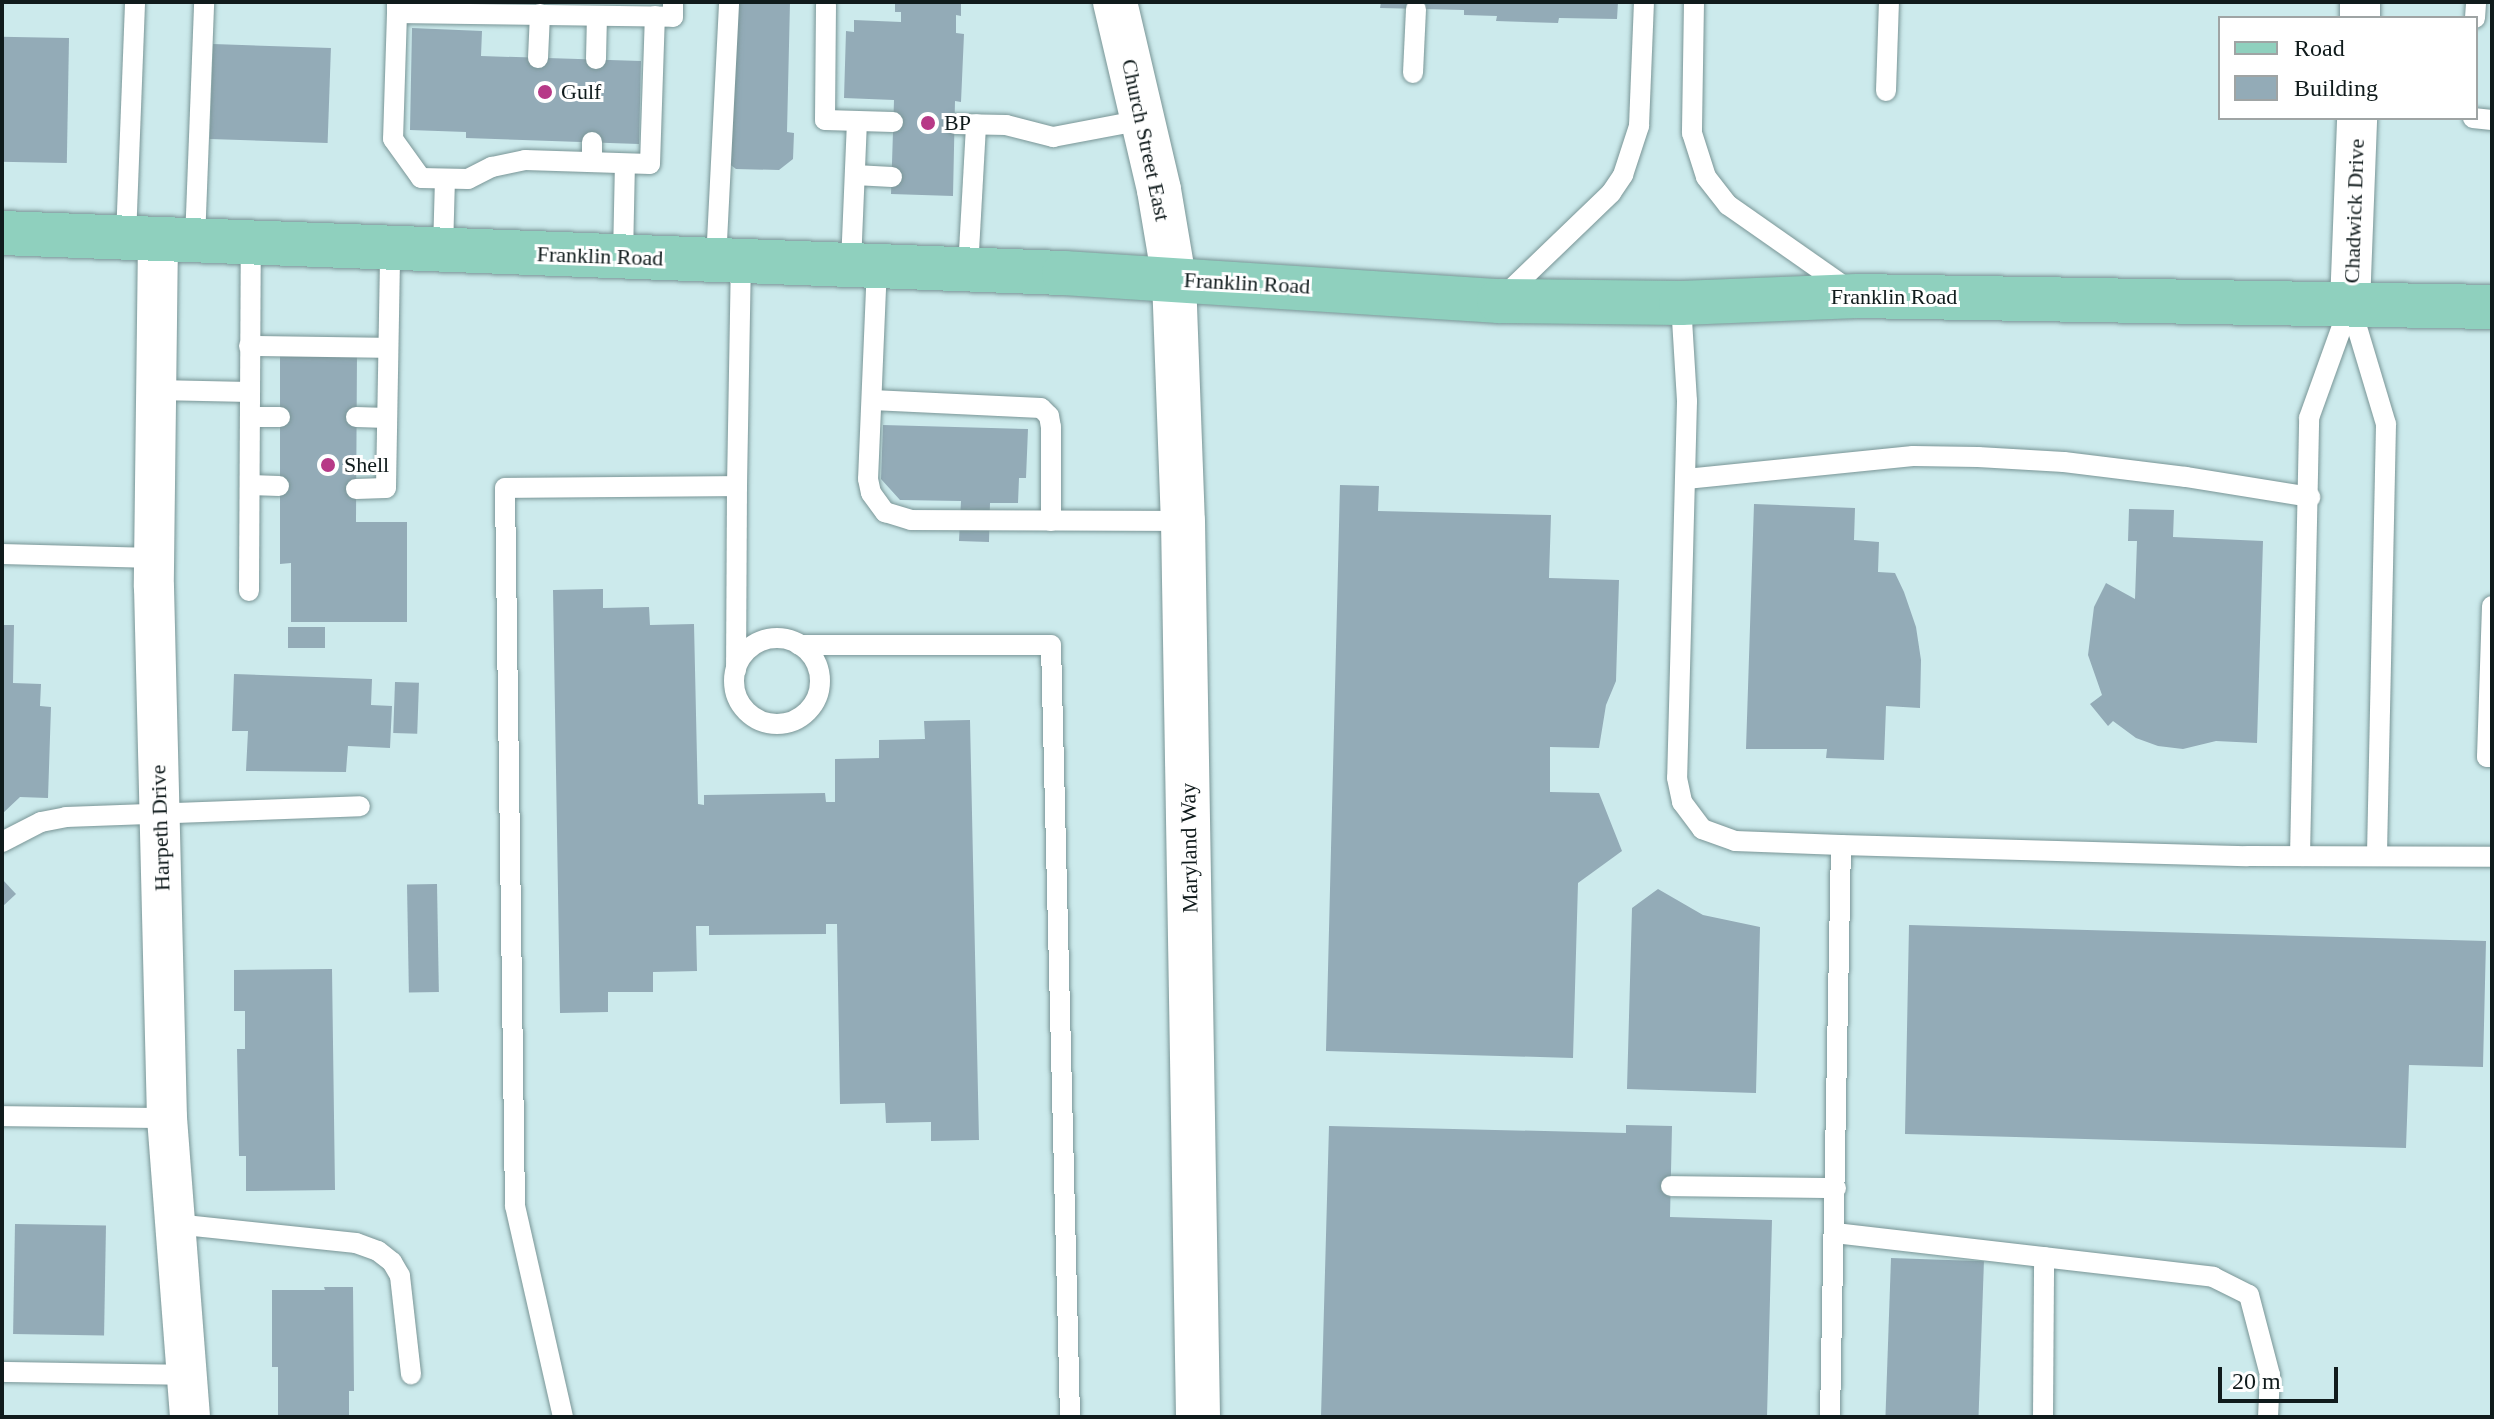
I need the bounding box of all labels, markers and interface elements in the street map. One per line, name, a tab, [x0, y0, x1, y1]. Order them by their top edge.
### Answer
legend	[2218, 16, 2478, 120]
text: Road	[2294, 35, 2345, 61]
street label: Church Street East	[1116, 57, 1176, 223]
text: Building	[2294, 75, 2378, 101]
place label: Gulf	[561, 79, 601, 105]
marker: Gulf	[536, 83, 554, 101]
place label: BP	[944, 110, 971, 136]
marker: BP	[919, 114, 937, 132]
street label: Chadwick Drive	[2338, 138, 2370, 284]
street label: Franklin Road	[536, 241, 664, 271]
street label: Franklin Road	[1183, 267, 1311, 299]
street label: Franklin Road	[1831, 284, 1957, 310]
place label: Shell	[344, 452, 389, 478]
marker: Shell	[319, 456, 337, 474]
street label: Harpeth Drive	[145, 764, 175, 892]
street label: Maryland Way	[1175, 782, 1203, 914]
scale bar	[2222, 1351, 2342, 1401]
text: 20 m	[2232, 1368, 2281, 1394]

